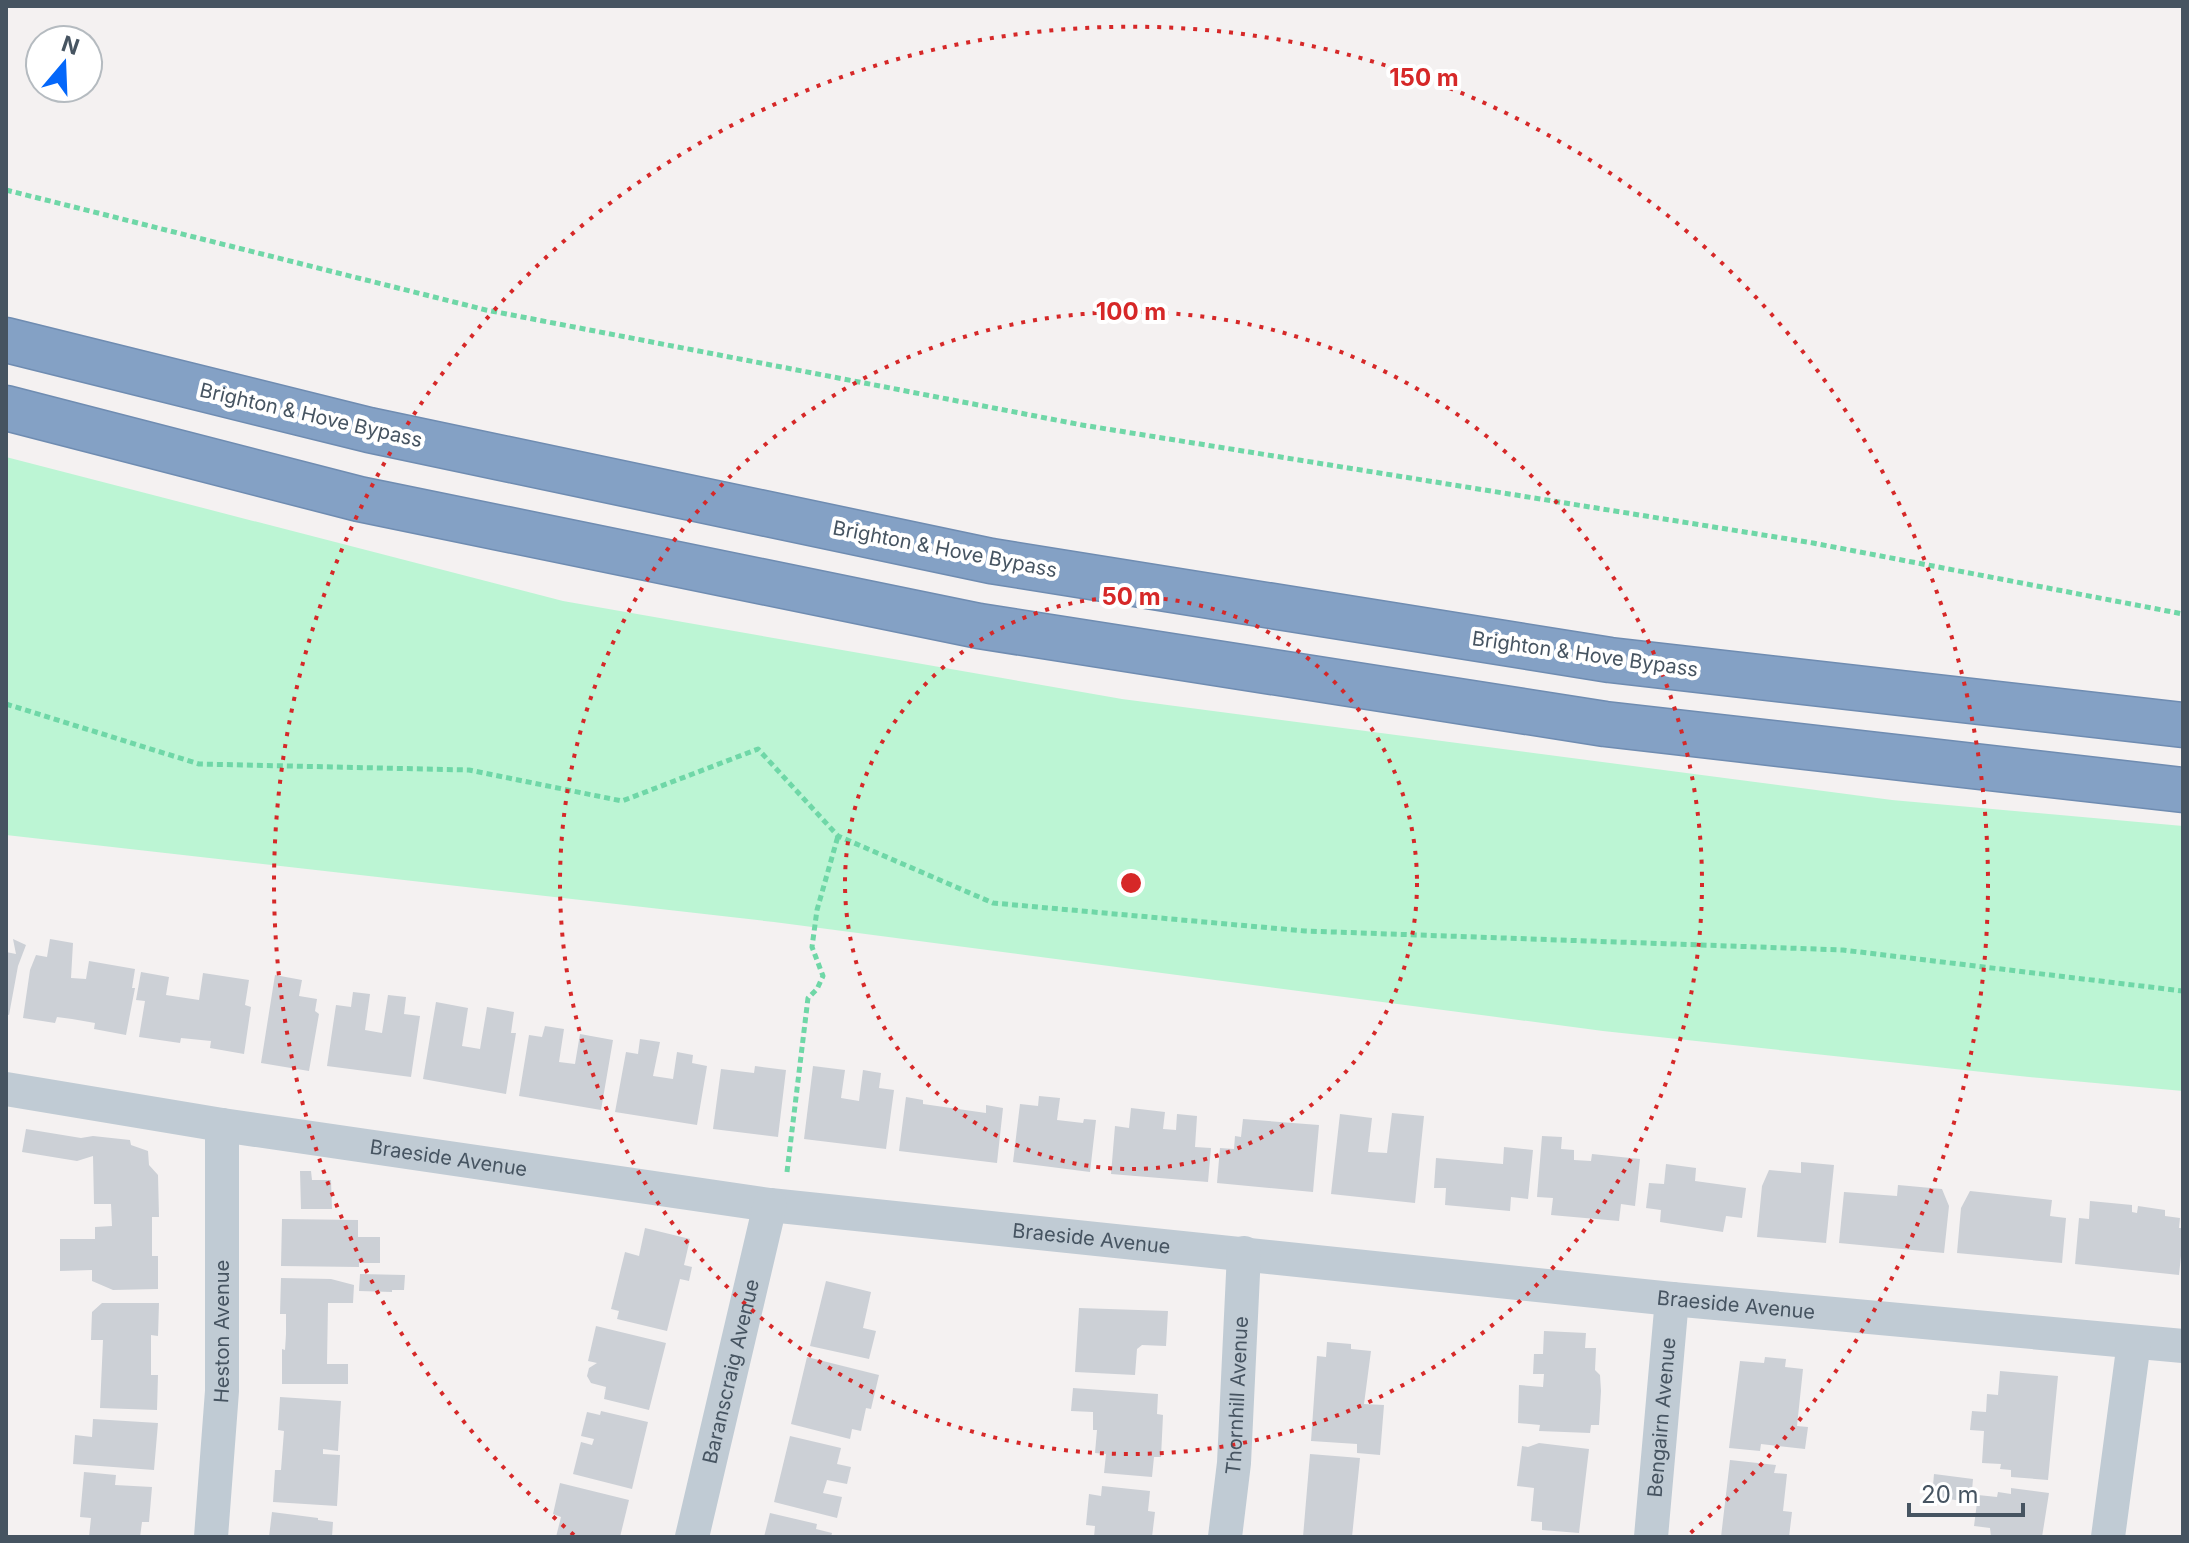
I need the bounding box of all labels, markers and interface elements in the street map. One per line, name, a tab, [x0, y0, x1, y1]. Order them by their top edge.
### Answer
north arrow	[24, 24, 104, 104]
text: N	[58, 30, 83, 60]
text: 150 m	[1389, 63, 1459, 92]
text: 100 m	[1096, 297, 1166, 326]
street label: Brighton & Hove Bypass	[197, 378, 425, 452]
street label: Brighton & Hove Bypass	[831, 515, 1059, 583]
text: 50 m	[1101, 582, 1161, 611]
street label: Brighton & Hove Bypass	[1471, 626, 1699, 682]
centre of rings	[1117, 869, 1145, 897]
street label: Braeside Avenue	[368, 1135, 529, 1181]
street label: Braeside Avenue	[1011, 1218, 1172, 1259]
street label: Heston Avenue	[209, 1260, 234, 1404]
street label: Baranscraig Avenue	[698, 1277, 764, 1466]
street label: Braeside Avenue	[1656, 1286, 1816, 1324]
street label: Thornhill Avenue	[1221, 1316, 1253, 1476]
street label: Bengairn Avenue	[1643, 1336, 1681, 1498]
scale bar	[1909, 1467, 2023, 1517]
text: 20 m	[1921, 1480, 1979, 1509]

